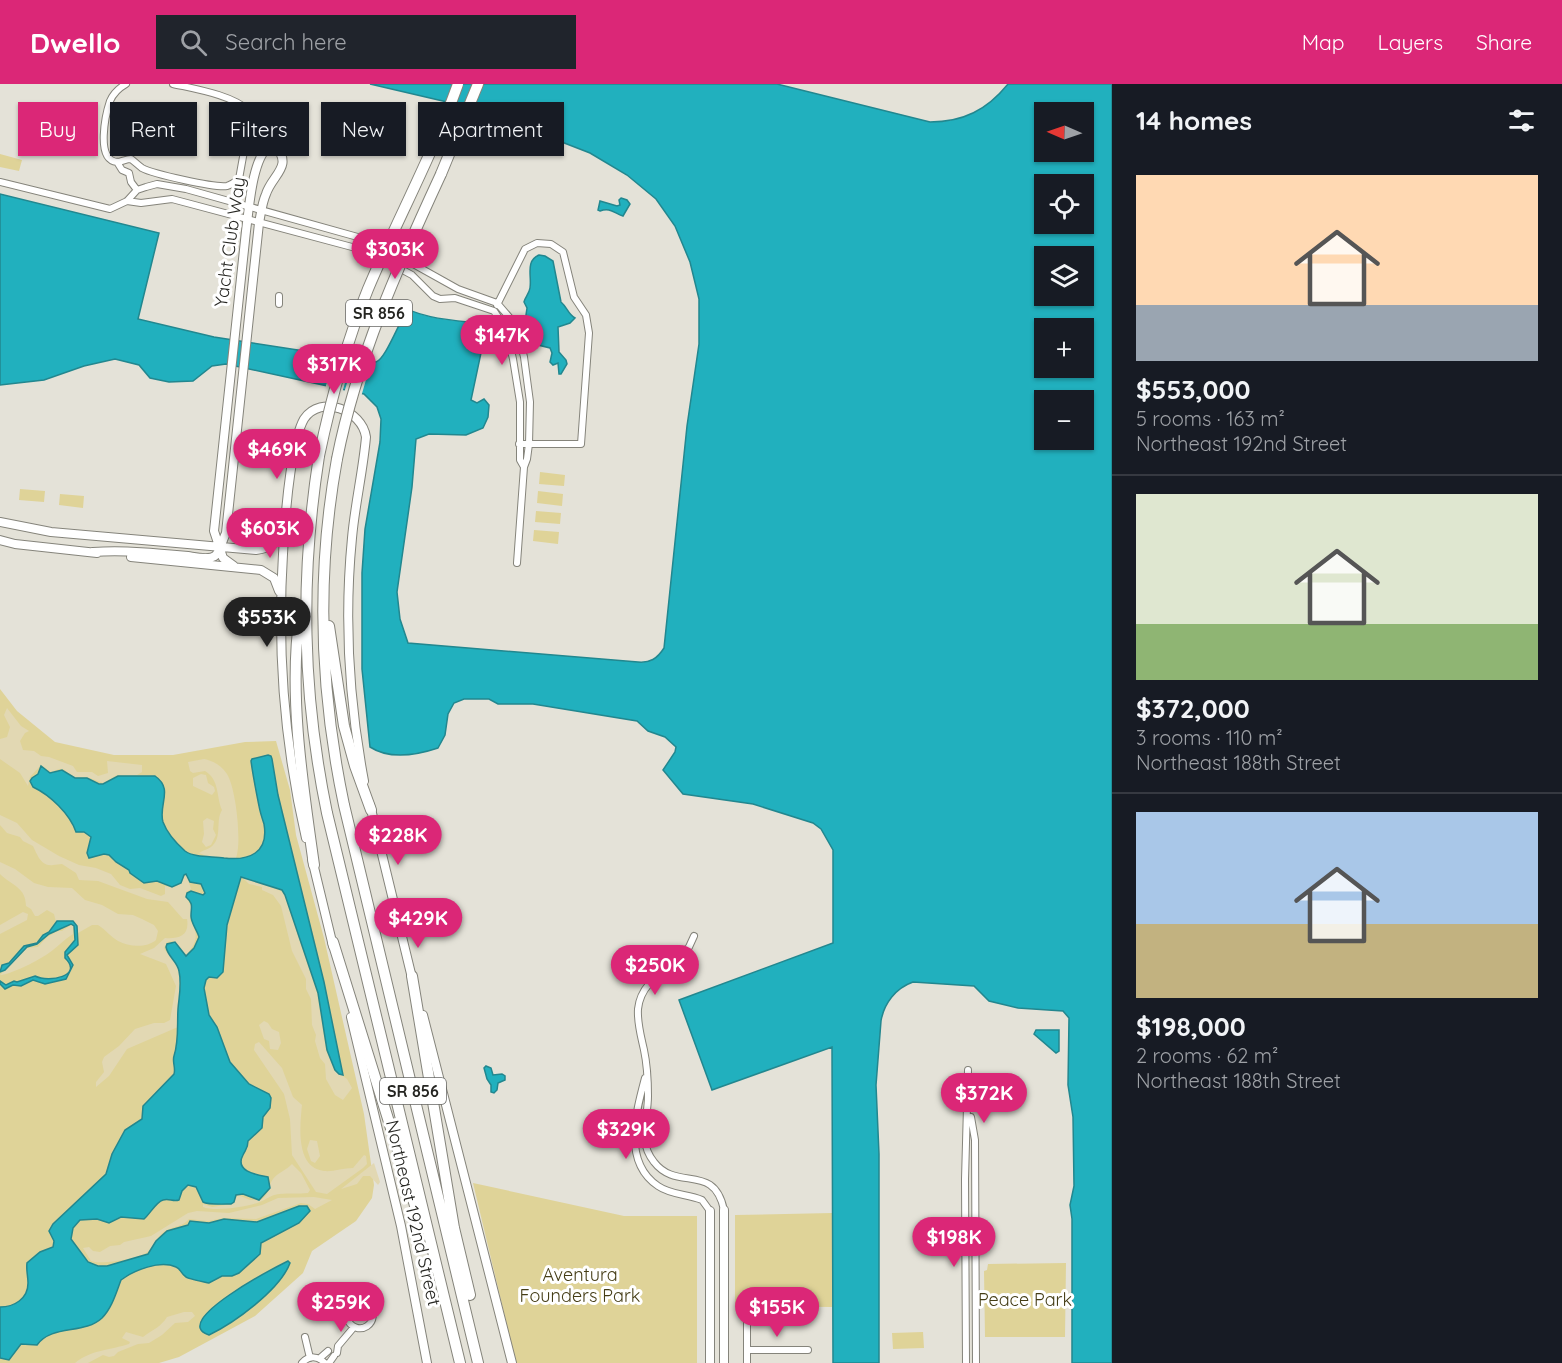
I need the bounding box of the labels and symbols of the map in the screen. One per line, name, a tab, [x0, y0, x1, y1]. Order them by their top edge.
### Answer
north arrow	[1034, 102, 1094, 162]
street label: Yacht Club Way	[209, 175, 250, 308]
pin: $303K	[353, 229, 437, 280]
road number: SR 856	[346, 300, 412, 326]
pin: $147K	[460, 315, 544, 366]
pin: $317K	[292, 344, 376, 395]
pin: $469K	[235, 429, 319, 480]
pin: $603K	[228, 508, 312, 559]
pin: $553K	[225, 597, 309, 648]
pin: $228K	[356, 815, 440, 866]
pin: $429K	[376, 898, 460, 949]
pin: $250K	[613, 945, 697, 996]
pin: $372K	[942, 1073, 1026, 1124]
road number: SR 856	[380, 1078, 446, 1104]
pin: $329K	[584, 1109, 668, 1160]
street label: Northeast 192nd Street	[381, 1118, 446, 1308]
pin: $198K	[912, 1217, 996, 1268]
park label: Aventura Founders Park	[520, 1263, 640, 1307]
pin: $259K	[299, 1282, 383, 1333]
pin: $155K	[735, 1287, 819, 1338]
park label: Peace Park	[978, 1288, 1072, 1311]

